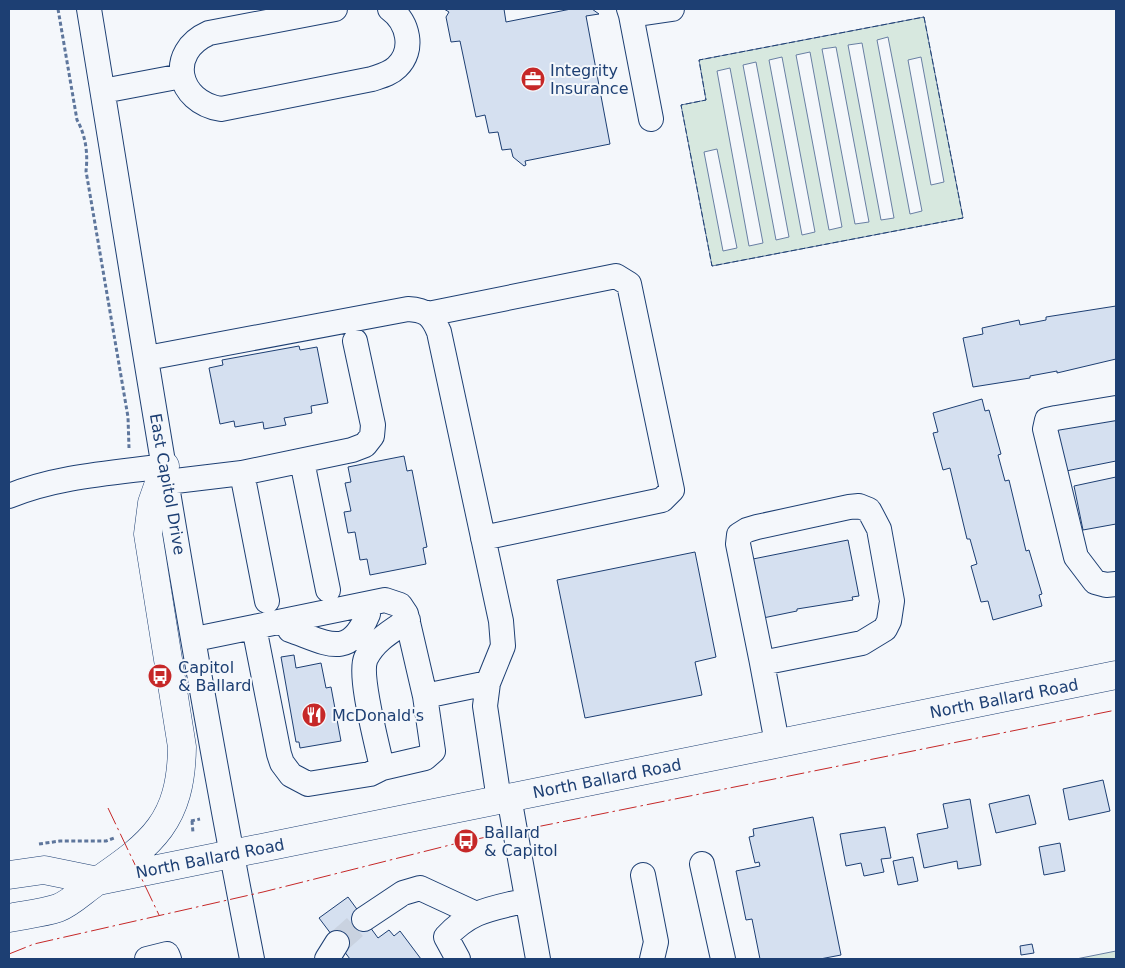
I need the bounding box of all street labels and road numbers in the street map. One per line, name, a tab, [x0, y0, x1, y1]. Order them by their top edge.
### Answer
street label: East Capitol Drive	[146, 412, 189, 556]
street label: North Ballard Road	[928, 675, 1080, 722]
street label: North Ballard Road	[531, 755, 683, 802]
street label: North Ballard Road	[134, 835, 286, 882]

